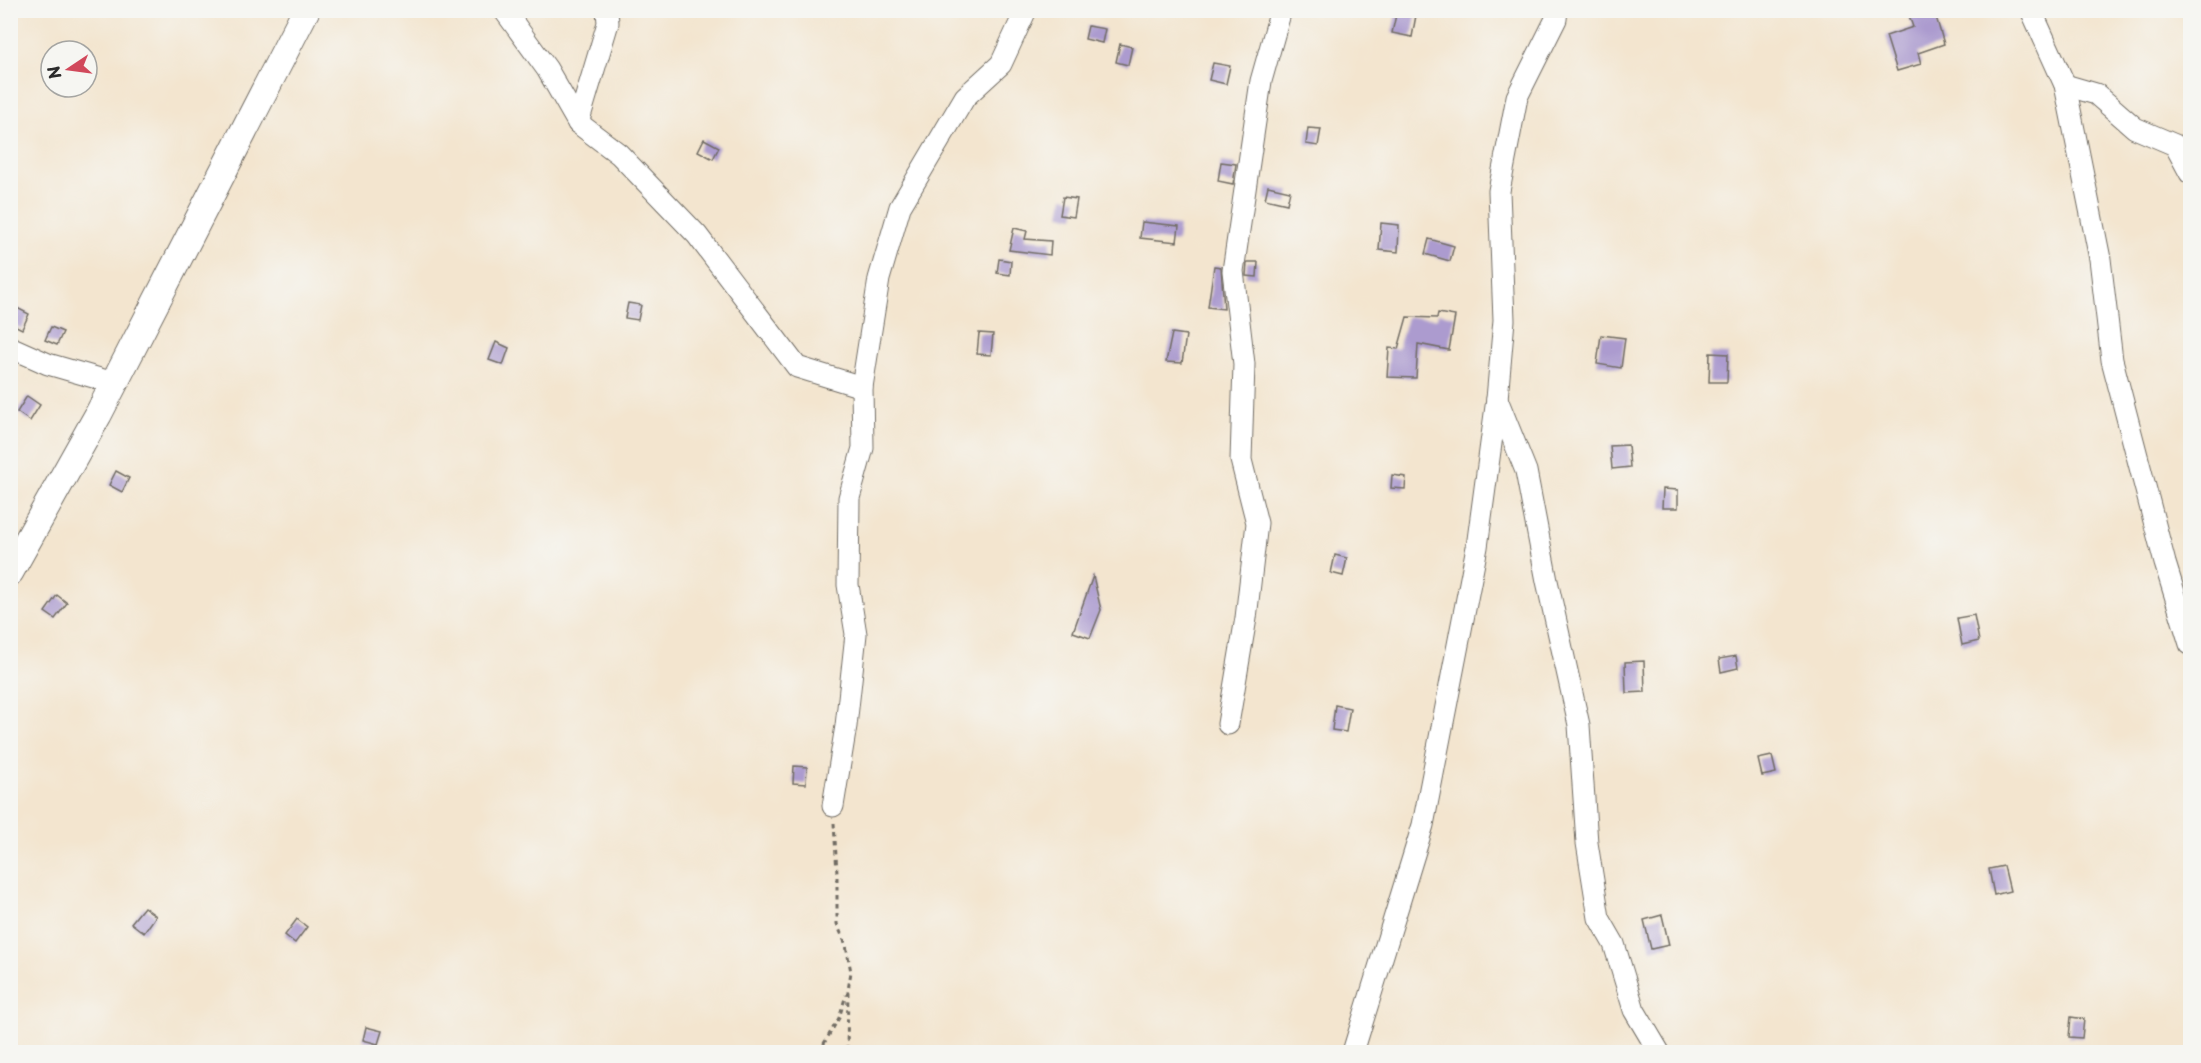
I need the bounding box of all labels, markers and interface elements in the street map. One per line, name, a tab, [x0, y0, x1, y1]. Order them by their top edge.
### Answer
north arrow	[39, 39, 99, 99]
text: N	[40, 64, 67, 81]

